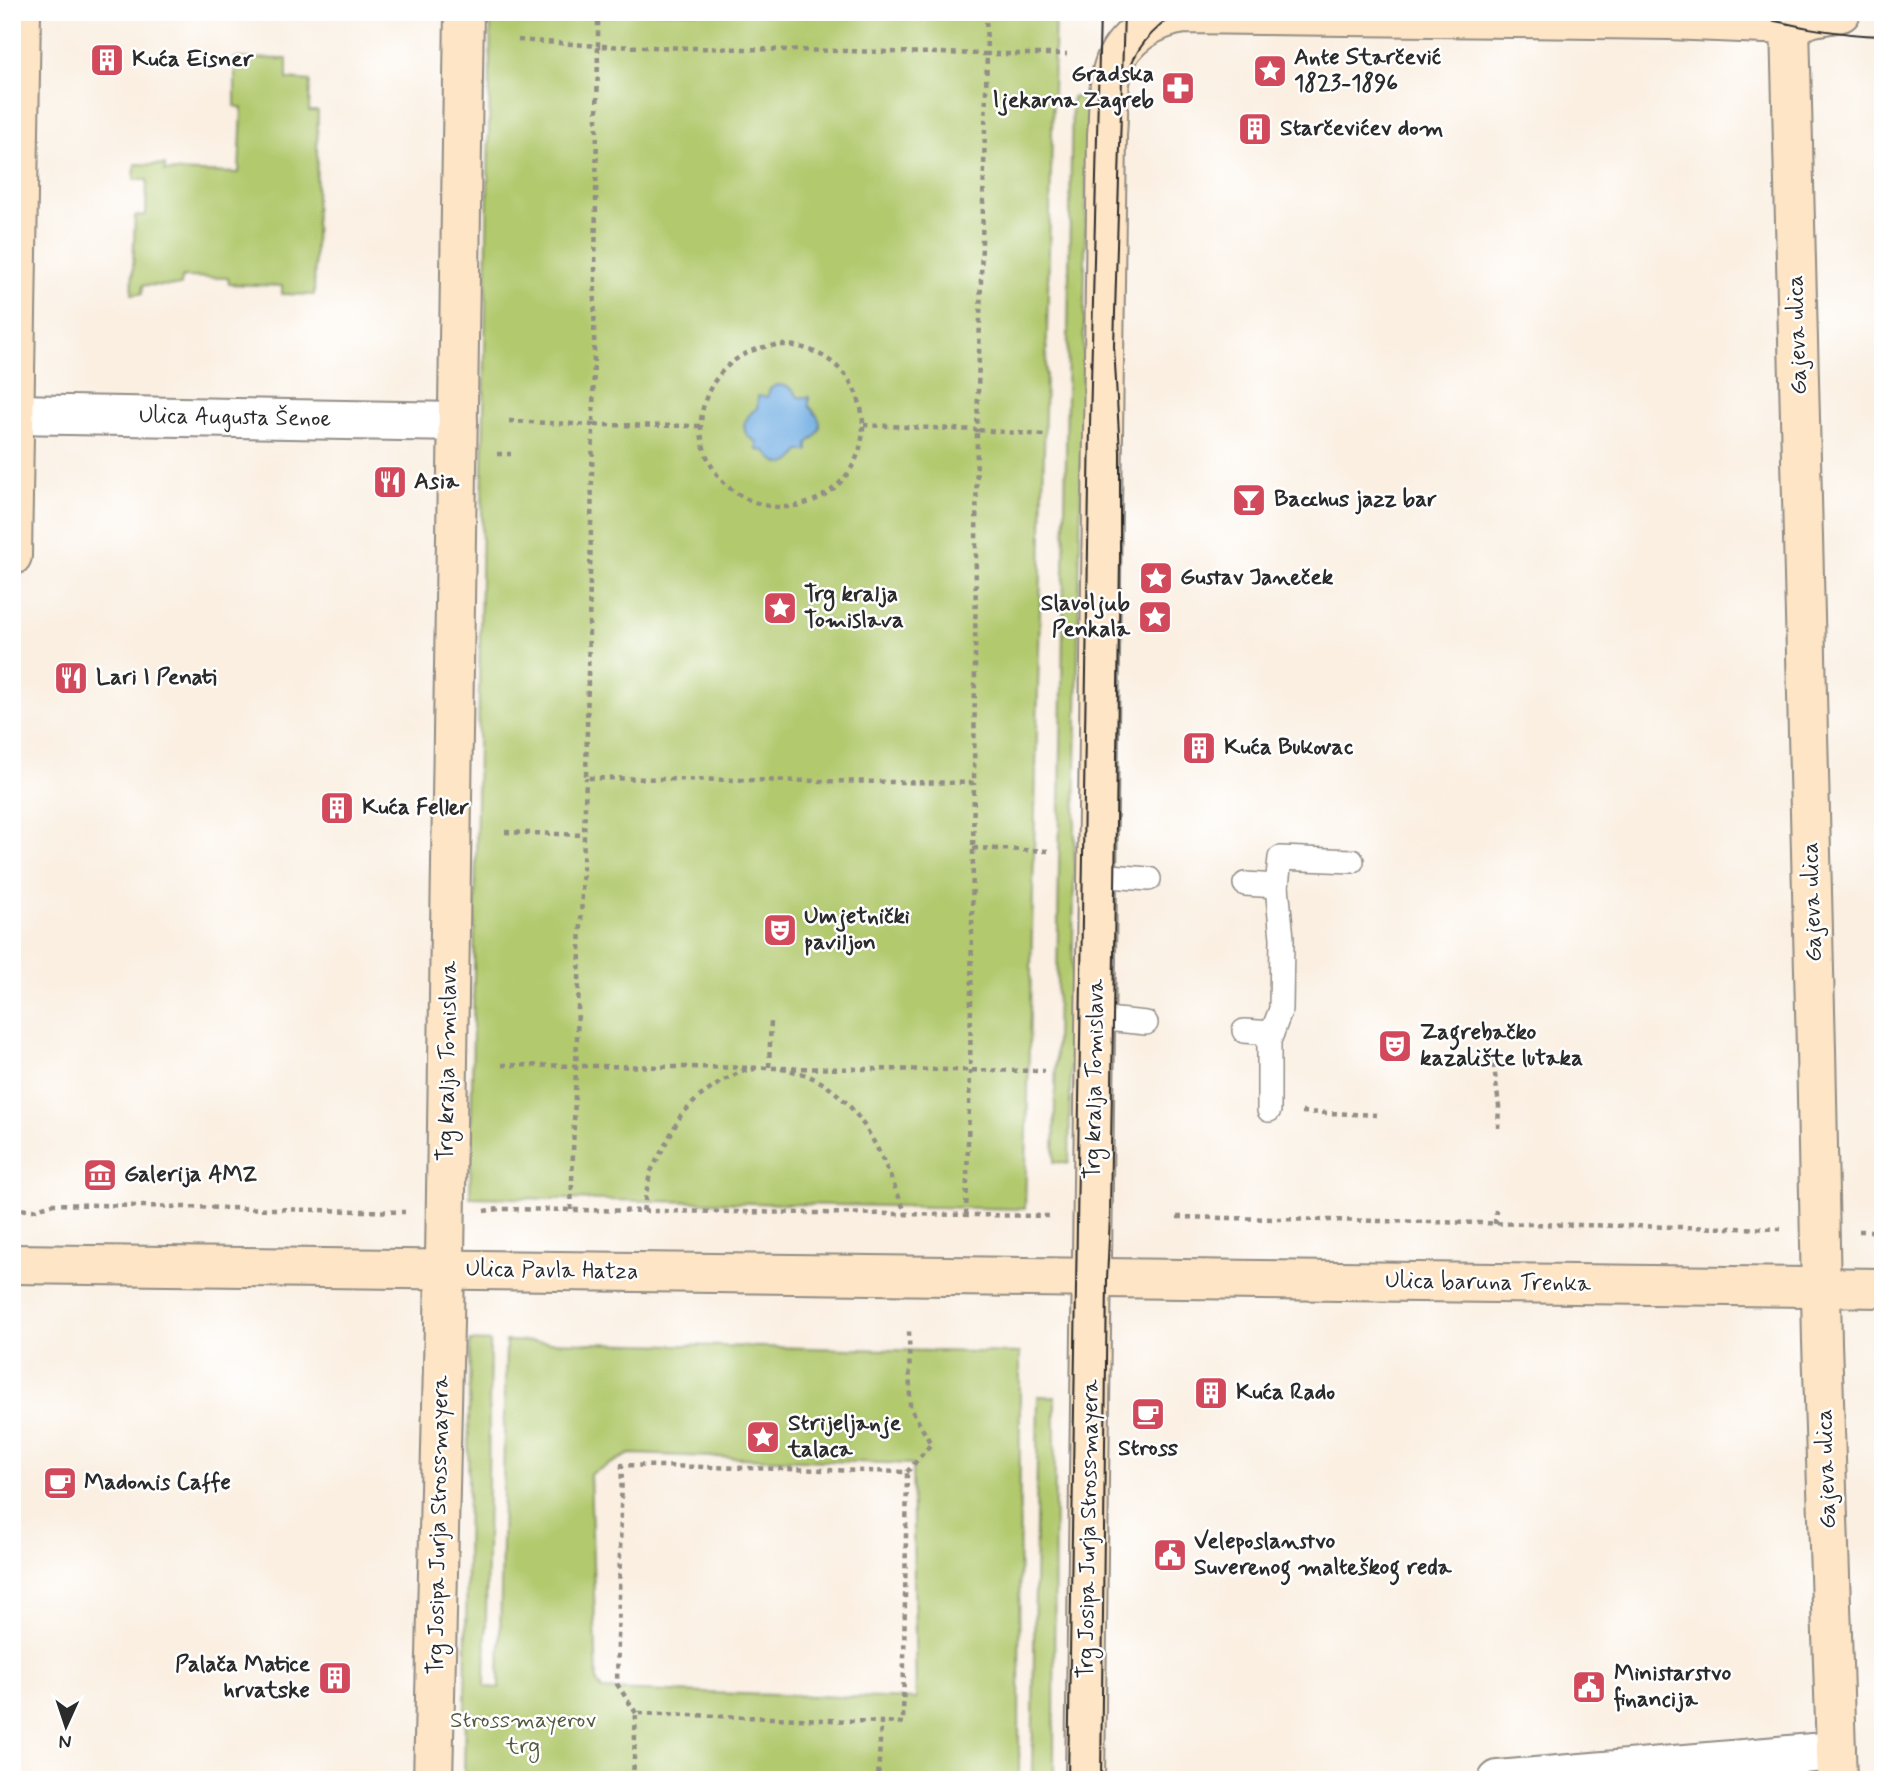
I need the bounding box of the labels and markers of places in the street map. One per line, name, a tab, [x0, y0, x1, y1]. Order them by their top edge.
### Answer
building icon: Kuća Eisner	[88, 41, 126, 79]
place label: Ante Starčević 1823-1896	[1294, 43, 1442, 99]
place label: Kuća Eisner	[132, 45, 254, 75]
place icon: Ante Starčević 1823-1896	[1251, 52, 1289, 90]
place label: Gradska ljekarna Zagreb	[993, 60, 1154, 116]
pharmacy icon: Gradska ljekarna Zagreb	[1159, 69, 1197, 107]
building icon: Starčevićev dom	[1236, 110, 1274, 148]
place label: Starčevićev dom	[1280, 114, 1444, 144]
restaurant icon: Asia	[371, 463, 409, 501]
place label: Asia	[414, 467, 460, 497]
bar icon: Bacchus jazz bar	[1230, 481, 1268, 519]
place label: Bacchus jazz bar	[1274, 485, 1437, 515]
place icon: Gustav Janeček	[1137, 559, 1175, 597]
place label: Gustav Janeček	[1180, 563, 1334, 593]
place label: Trg kralja Tomislava	[804, 580, 904, 636]
place icon: Trg kralja Tomislava	[761, 589, 799, 627]
place label: Slavoljub Penkala	[1041, 589, 1131, 645]
place icon: Slavoljub Penkala	[1136, 598, 1174, 636]
restaurant icon: Lari I Penati	[52, 659, 90, 697]
place label: Lari I Penati	[96, 663, 217, 693]
building icon: Kuća Bukovac	[1180, 729, 1218, 767]
place label: Kuća Bukovac	[1224, 733, 1354, 763]
building icon: Kuća Feller	[318, 789, 356, 827]
place label: Kuća Feller	[362, 793, 470, 823]
place label: Umjetnički paviljon	[804, 902, 910, 958]
theatre icon: Umjetnički paviljon	[761, 911, 799, 949]
place label: Zagrebačko kazalište lutaka	[1420, 1018, 1583, 1074]
theatre icon: Zagrebačko kazalište lutaka	[1376, 1027, 1414, 1065]
museum icon: Galerija AMZ	[81, 1156, 119, 1194]
place label: Galerija AMZ	[124, 1160, 258, 1190]
building icon: Kuća Rado	[1192, 1374, 1230, 1412]
place label: Kuća Rado	[1236, 1378, 1335, 1408]
cafe icon: Stross	[1129, 1395, 1167, 1433]
place label: Strijeljanje talaca	[787, 1409, 902, 1465]
place icon: Strijeljanje talaca	[744, 1418, 782, 1456]
place label: Stross	[1118, 1434, 1179, 1464]
cafe icon: Madonis Caffe	[41, 1464, 79, 1502]
place label: Madonis Caffe	[84, 1468, 231, 1498]
place label: Veleposlanstvo Suverenog malteškog reda	[1194, 1527, 1453, 1586]
public building icon: Veleposlanstvo Suverenog malteškog reda	[1151, 1536, 1189, 1574]
place label: Palača Matice hrvatske	[175, 1650, 311, 1706]
building icon: Palača Matice hrvatske	[316, 1659, 354, 1697]
place label: Ministarstvo financija	[1613, 1659, 1731, 1715]
public building icon: Ministarstvo financija	[1570, 1668, 1608, 1706]

